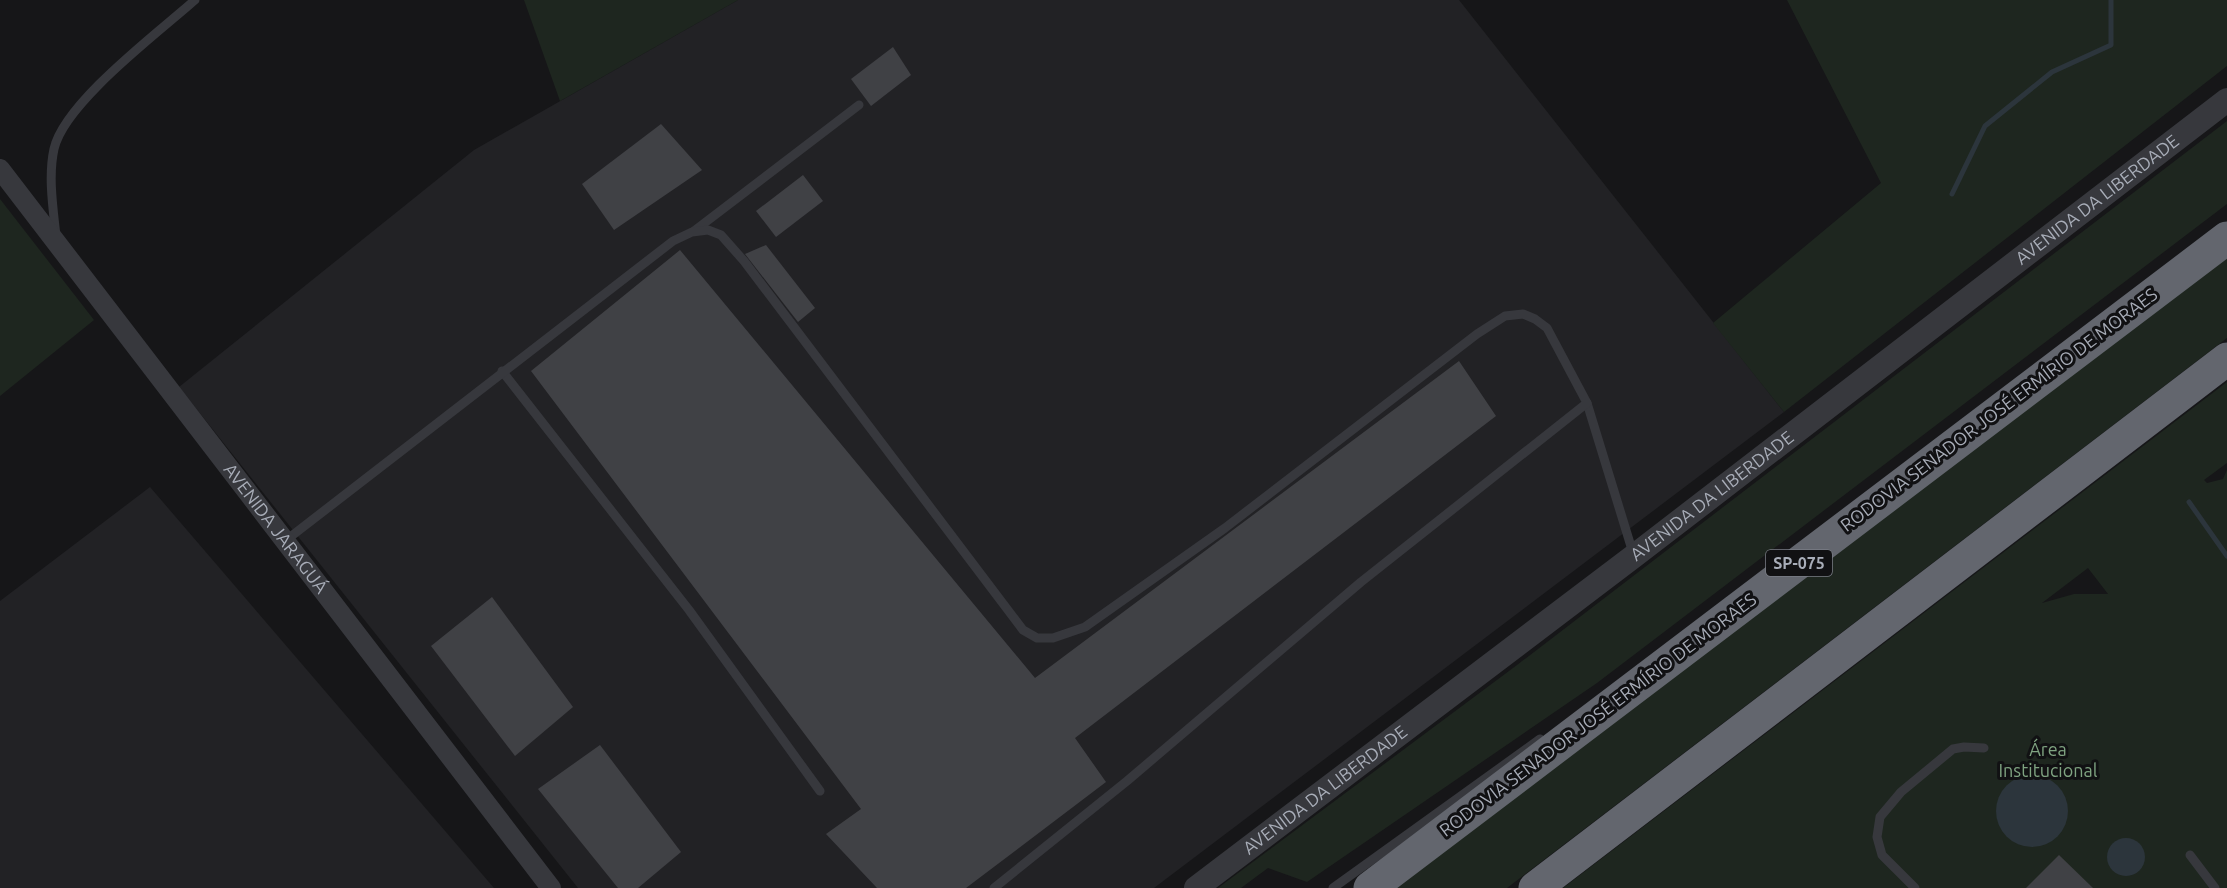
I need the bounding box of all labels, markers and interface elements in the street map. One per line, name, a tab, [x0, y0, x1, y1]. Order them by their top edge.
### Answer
street label: AVENIDA DA LIBERDADE	[2011, 130, 2182, 268]
street label: RODOVIA SENADOR JOSÉ ERMÍRIO DE MORAES	[1836, 283, 2161, 535]
street label: AVENIDA DA LIBERDADE	[1626, 426, 1797, 564]
street label: AVENIDA JARAGUÁ	[220, 459, 333, 597]
road number: SP-075	[1766, 550, 1832, 576]
street label: RODOVIA SENADOR JOSÉ ERMÍRIO DE MORAES	[1435, 588, 1760, 840]
street label: AVENIDA DA LIBERDADE	[1239, 721, 1410, 858]
park label: Área Institucional	[1998, 738, 2098, 780]

